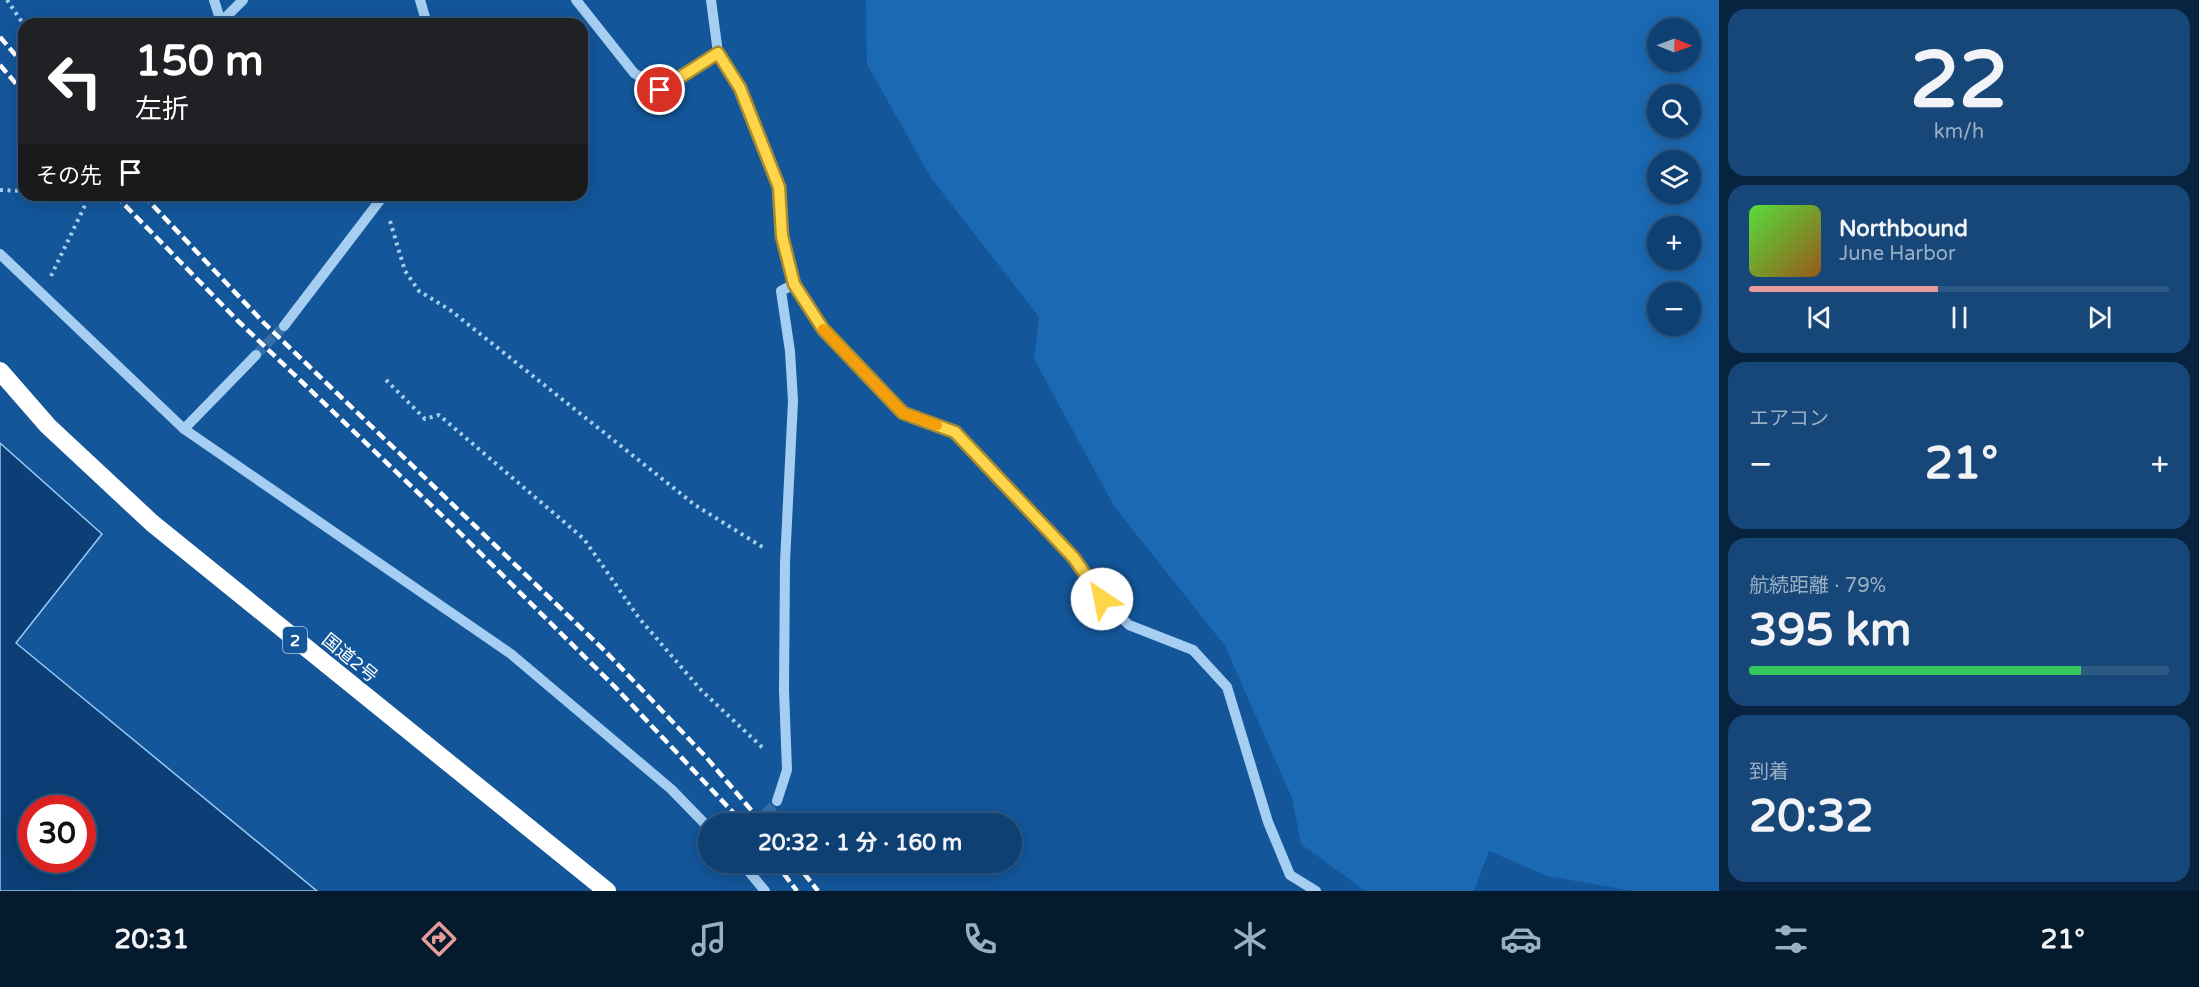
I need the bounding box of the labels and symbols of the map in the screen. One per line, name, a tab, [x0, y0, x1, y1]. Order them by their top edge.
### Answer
north arrow	[1647, 18, 1701, 72]
pin	[634, 64, 685, 115]
position arrow	[1070, 567, 1134, 631]
road number: 2	[283, 627, 307, 653]
street label: 国道2号	[318, 629, 382, 687]
speed limit sign: 30	[18, 795, 96, 873]

